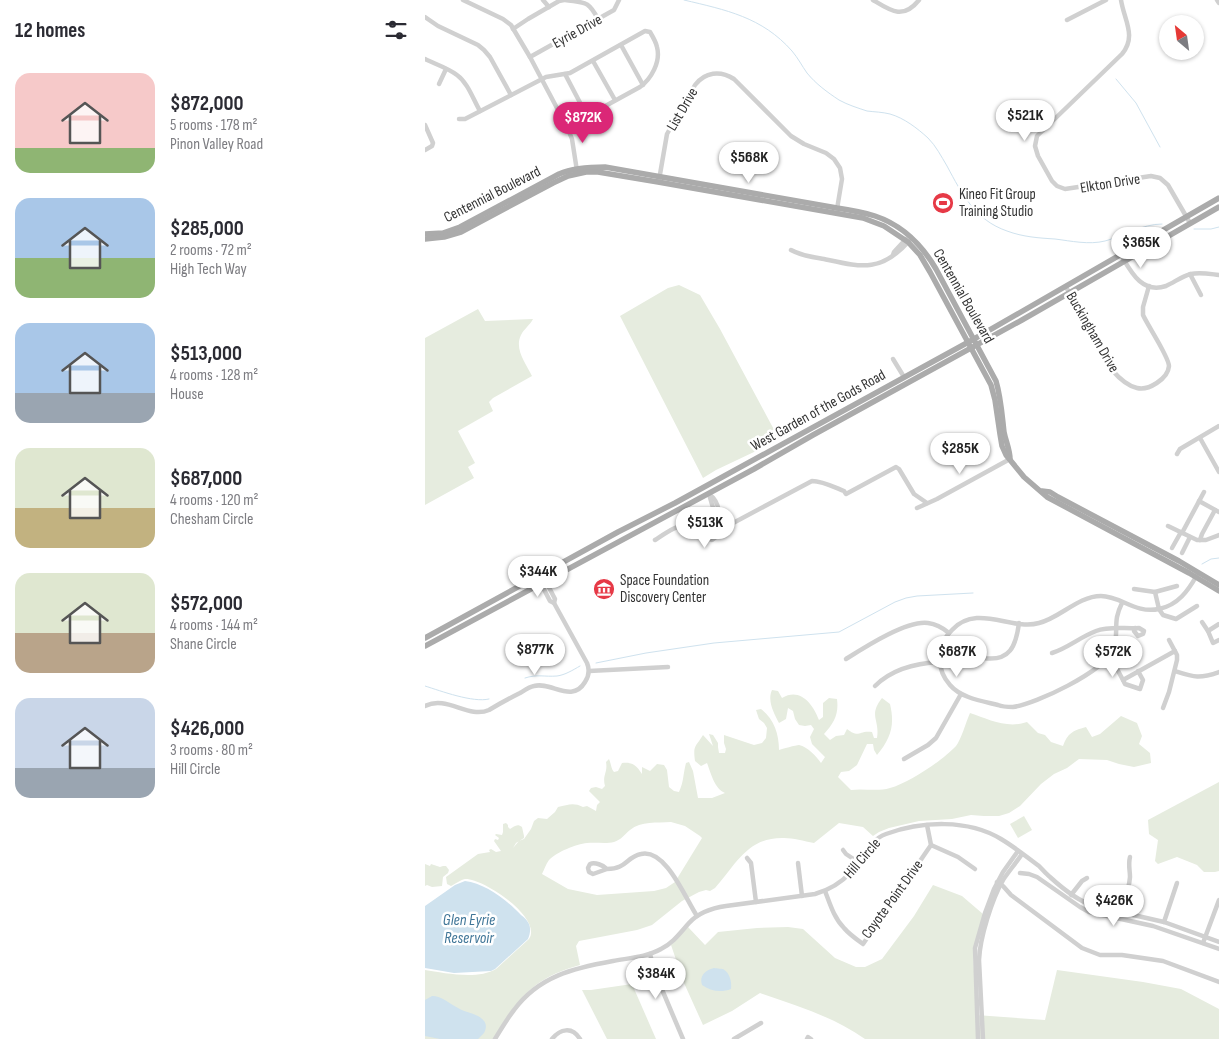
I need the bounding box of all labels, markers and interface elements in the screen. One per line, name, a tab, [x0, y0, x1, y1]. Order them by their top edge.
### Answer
street label: Eyrie Drive	[549, 10, 605, 53]
north arrow	[1159, 15, 1204, 60]
map controls	[1159, 15, 1204, 60]
icon: filters	[382, 16, 410, 44]
text: 12 homes	[15, 18, 85, 43]
street label: List Drive	[662, 84, 702, 134]
text: $872,000	[170, 91, 244, 116]
icon: home	[55, 93, 115, 153]
pin: $521K	[990, 100, 1060, 142]
pin: $872K	[548, 102, 618, 144]
text: $521K	[1007, 106, 1043, 125]
text: $872K	[564, 108, 602, 127]
text: 5 rooms · 178 m²	[170, 116, 258, 135]
text: Pinon Valley Road	[170, 135, 263, 154]
pin: $568K	[714, 142, 784, 184]
text: $568K	[730, 148, 768, 167]
street label: Centennial Boulevard	[441, 162, 544, 227]
street label: Elkton Drive	[1079, 169, 1141, 198]
place label: Kineo Fit Group Training Studio	[959, 185, 1036, 221]
sports icon: Kineo Fit Group Training Studio	[931, 191, 955, 215]
text: $285,000	[170, 216, 244, 241]
icon: home	[55, 218, 115, 278]
pin: $365K	[1106, 226, 1176, 269]
text: $365K	[1122, 233, 1160, 252]
text: 2 rooms · 72 m²	[170, 241, 252, 260]
street label: Centennial Boulevard	[929, 245, 998, 347]
text: High Tech Way	[170, 260, 247, 279]
street label: Buckingham Drive	[1062, 288, 1123, 376]
text: $513,000	[170, 341, 242, 366]
icon: home	[55, 343, 115, 403]
street label: West Garden of the Gods Road	[748, 365, 889, 455]
text: 4 rooms · 128 m²	[170, 366, 258, 385]
text: House	[170, 385, 204, 404]
pin: $285K	[925, 432, 995, 475]
text: $285K	[941, 439, 979, 458]
text: $687,000	[170, 466, 242, 491]
icon: home	[55, 468, 115, 528]
text: 4 rooms · 120 m²	[170, 491, 258, 510]
pin: $513K	[670, 506, 740, 549]
text: Chesham Circle	[170, 510, 254, 529]
text: $513K	[687, 513, 723, 532]
pin: $344K	[503, 556, 573, 598]
text: $344K	[519, 562, 557, 581]
place label: Space Foundation Discovery Center	[620, 571, 709, 607]
museum icon: Space Foundation Discovery Center	[592, 577, 616, 601]
text: $572,000	[170, 591, 243, 616]
icon: home	[55, 593, 115, 653]
text: 4 rooms · 144 m²	[170, 616, 258, 635]
pin: $877K	[500, 634, 570, 676]
text: Shane Circle	[170, 635, 237, 654]
pin: $687K	[922, 636, 992, 678]
pin: $572K	[1078, 636, 1148, 678]
text: $877K	[516, 640, 554, 659]
text: $687K	[938, 642, 976, 661]
text: $572K	[1095, 642, 1132, 661]
text: $426,000	[170, 716, 244, 741]
icon: home	[55, 718, 115, 778]
text: 3 rooms · 80 m²	[170, 741, 253, 760]
text: Hill Circle	[170, 760, 220, 779]
street label: Hill Circle	[840, 834, 885, 882]
street label: Coyote Point Drive	[857, 856, 927, 943]
pin: $426K	[1079, 884, 1149, 927]
text: $426K	[1095, 891, 1133, 910]
water label: Glen Eyrie Reservoir	[443, 911, 495, 948]
pin: $384K	[621, 958, 691, 1000]
text: $384K	[637, 964, 675, 983]

